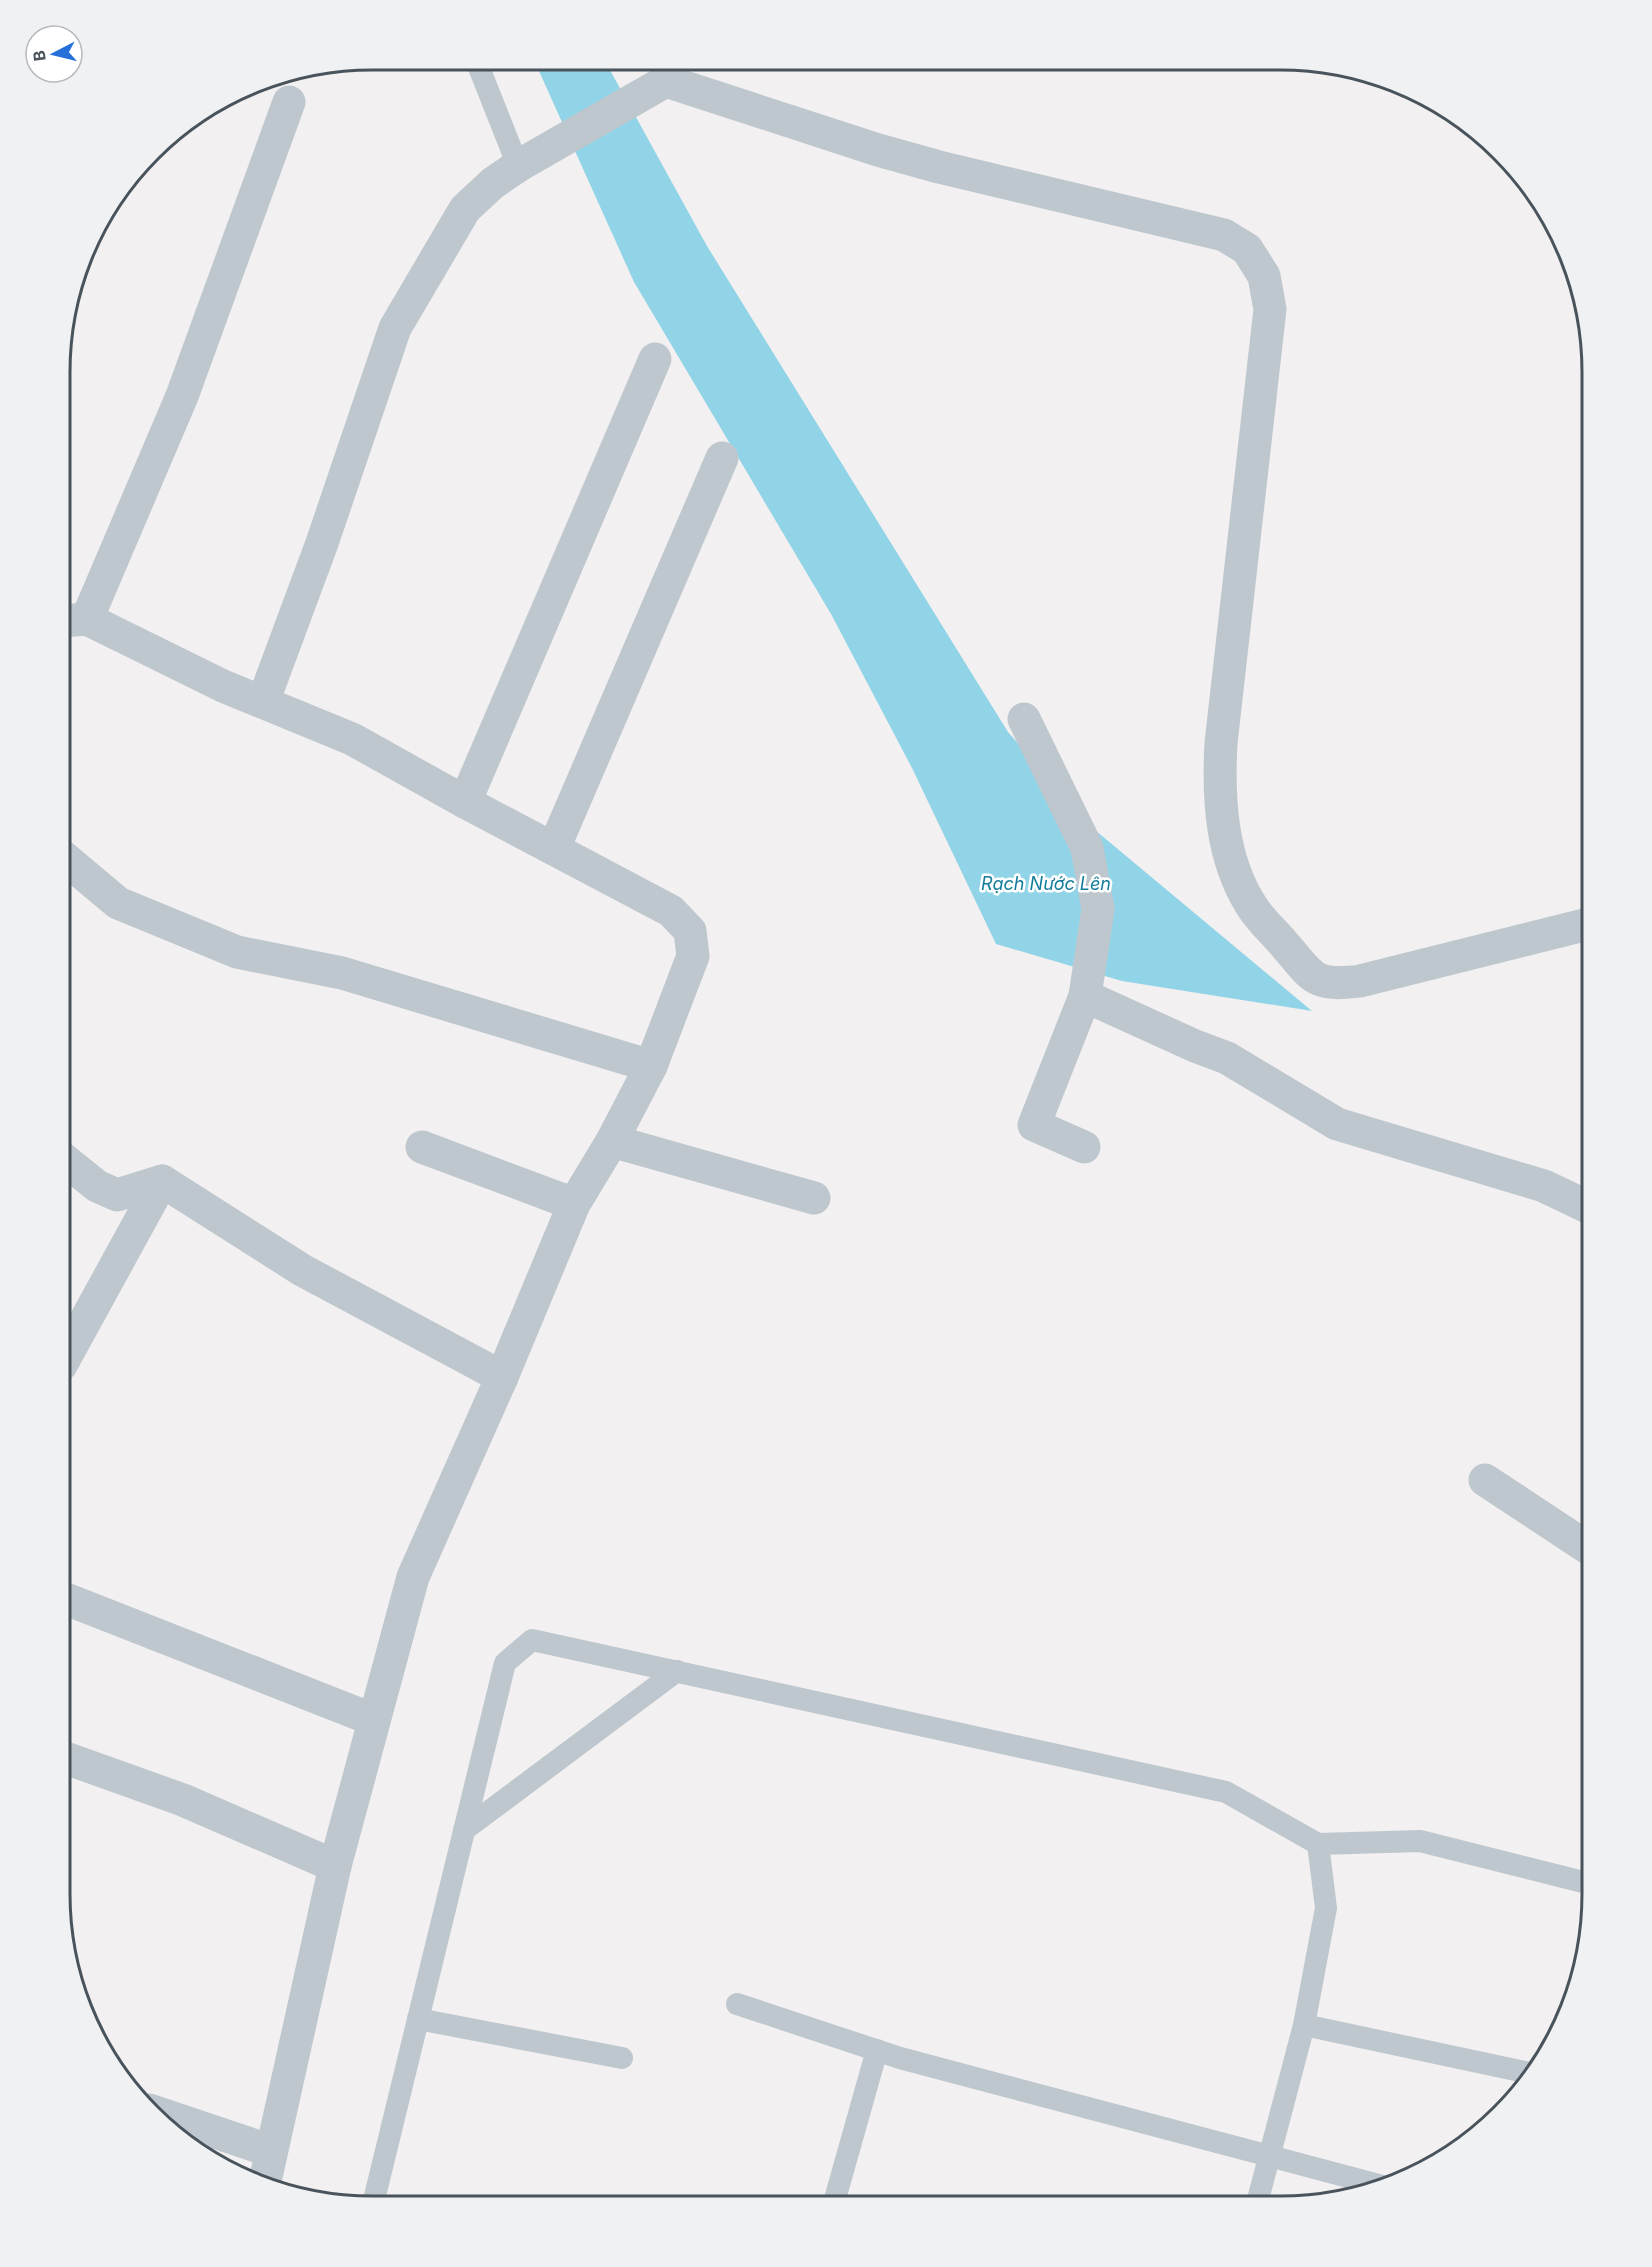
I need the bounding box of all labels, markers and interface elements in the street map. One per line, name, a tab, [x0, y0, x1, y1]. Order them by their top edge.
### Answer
north arrow	[24, 24, 84, 84]
text: B	[29, 49, 50, 62]
water label: Rạch Nước Lên	[981, 873, 1111, 894]

